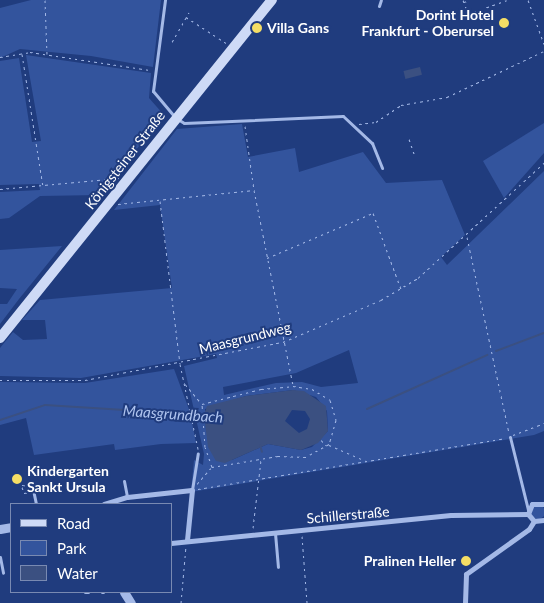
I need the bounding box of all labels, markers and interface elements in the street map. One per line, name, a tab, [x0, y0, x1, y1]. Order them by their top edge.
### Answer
place label: Dorint Hotel Frankfurt - Oberursel	[362, 7, 494, 40]
marker: Dorint Hotel Frankfurt - Oberursel	[498, 17, 510, 29]
place label: Villa Gans	[267, 20, 329, 36]
marker: Villa Gans	[251, 22, 263, 34]
street label: Königsteiner Straße	[81, 107, 169, 213]
street label: Maasgrundweg	[197, 318, 293, 358]
water label: Maasgrundbach	[122, 402, 224, 426]
place label: Kindergarten Sankt Ursula	[27, 463, 109, 496]
marker: Kindergarten Sankt Ursula	[11, 473, 23, 485]
legend	[10, 503, 172, 593]
street label: Schillerstraße	[306, 503, 390, 527]
text: Road	[57, 514, 90, 532]
text: Park	[57, 539, 86, 557]
place label: Pralinen Heller	[364, 553, 456, 569]
marker: Pralinen Heller	[460, 555, 472, 567]
text: Water	[57, 564, 98, 582]

